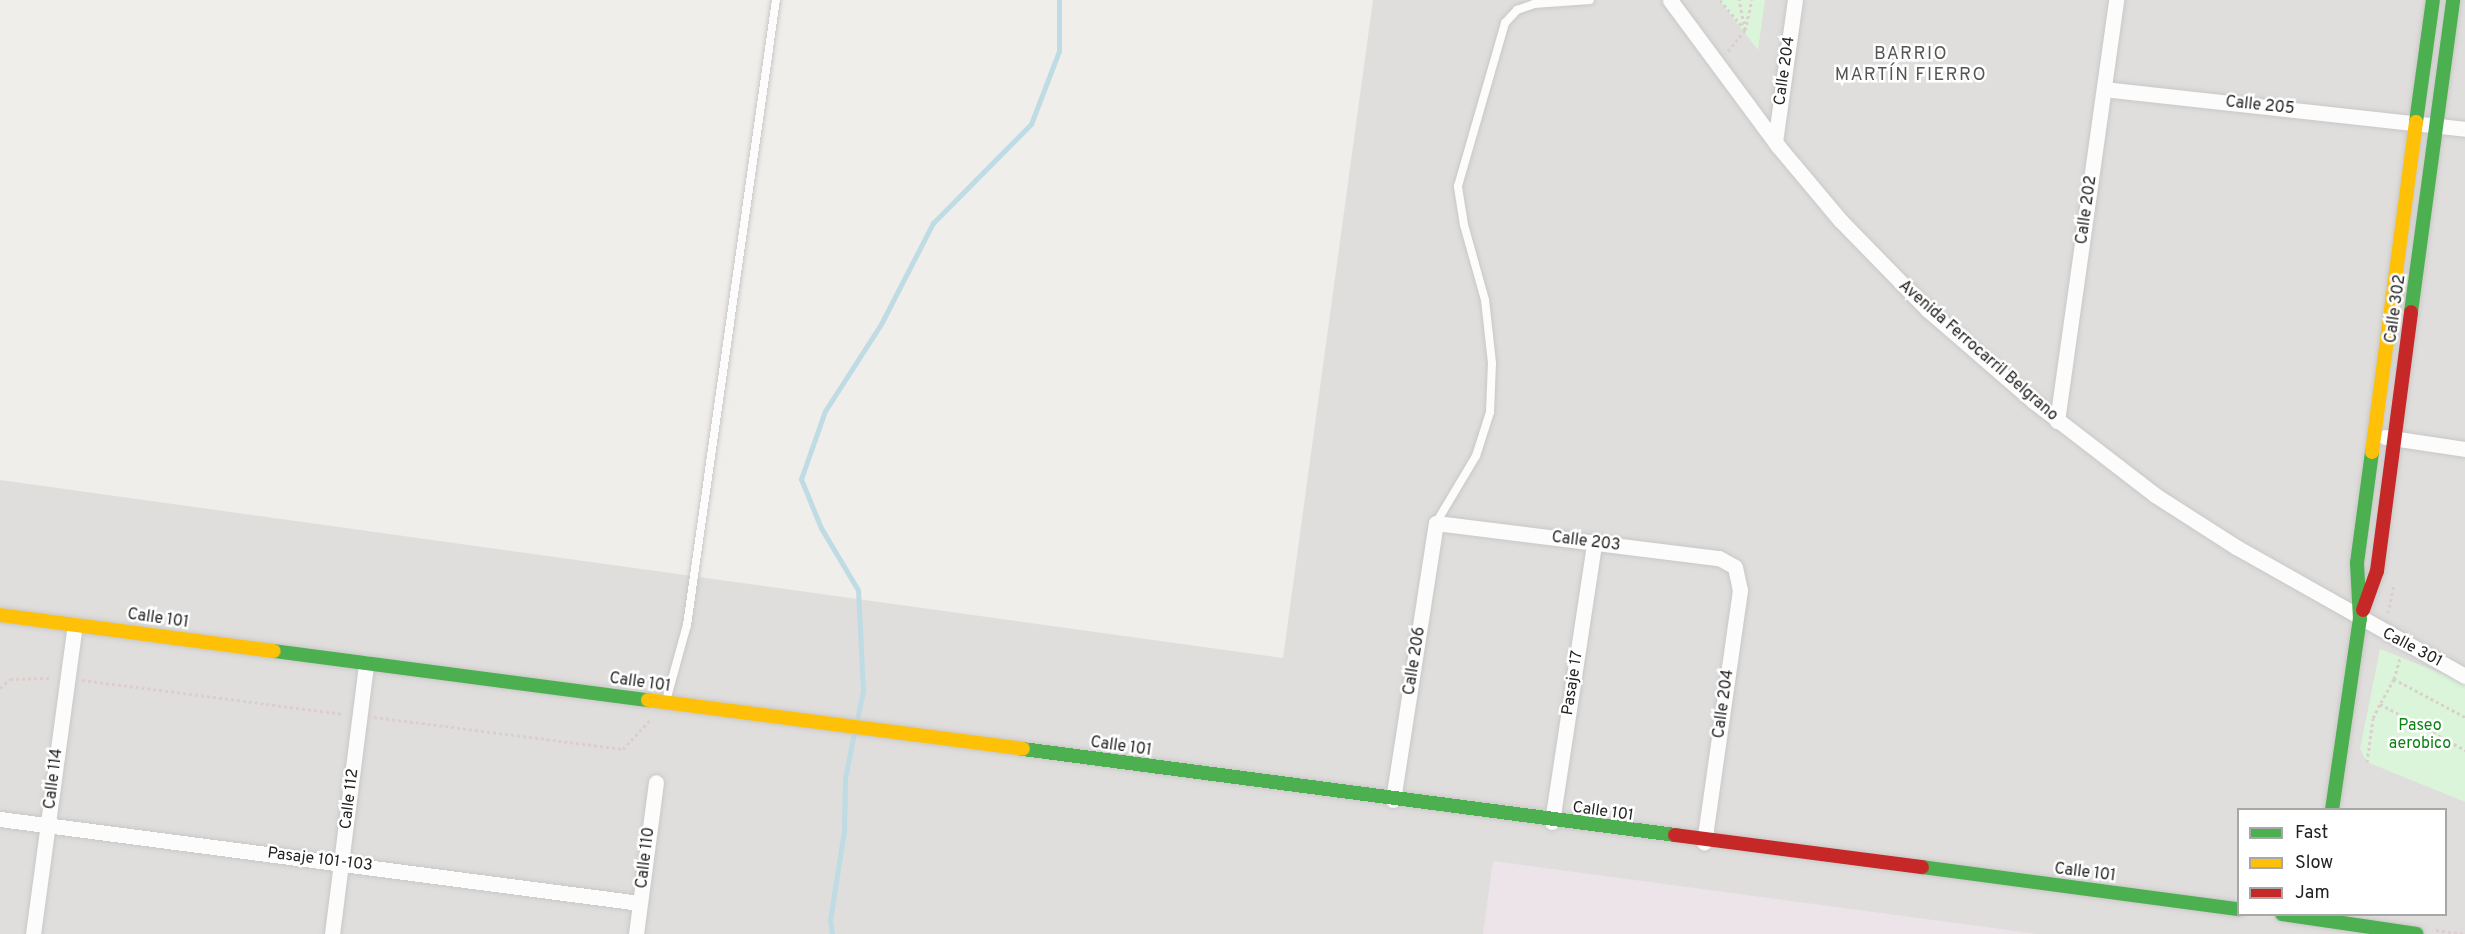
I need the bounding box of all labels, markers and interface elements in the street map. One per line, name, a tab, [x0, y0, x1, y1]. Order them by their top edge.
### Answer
street label: Calle 204	[1771, 35, 1799, 107]
district label: BARRIO MARTÍN FIERRO	[1835, 45, 1987, 88]
street label: Calle 205	[2224, 93, 2296, 119]
street label: Calle 202	[2073, 174, 2101, 246]
street label: Calle 302	[2382, 273, 2410, 345]
street label: Avenida Ferrocarril Belgrano	[1894, 277, 2062, 425]
street label: Calle 203	[1550, 528, 1622, 556]
street label: Calle 101	[126, 605, 190, 633]
street label: Calle 301	[2379, 624, 2445, 672]
street label: Calle 206	[1400, 625, 1430, 697]
street label: Pasaje 17	[1558, 649, 1588, 717]
street label: Calle 204	[1710, 668, 1738, 740]
street label: Calle 101	[608, 669, 672, 697]
park label: Paseo aerobico	[2389, 716, 2451, 754]
street label: Calle 101	[1089, 733, 1153, 761]
street label: Calle 114	[41, 748, 67, 810]
street label: Calle 112	[337, 767, 363, 831]
street label: Calle 101	[1571, 798, 1635, 826]
legend	[2237, 808, 2447, 916]
text: Fast	[2295, 822, 2328, 845]
street label: Calle 110	[633, 826, 659, 890]
street label: Pasaje 101-103	[266, 844, 374, 876]
text: Slow	[2295, 852, 2333, 875]
street label: Calle 101	[2053, 860, 2117, 886]
text: Jam	[2295, 882, 2330, 905]

